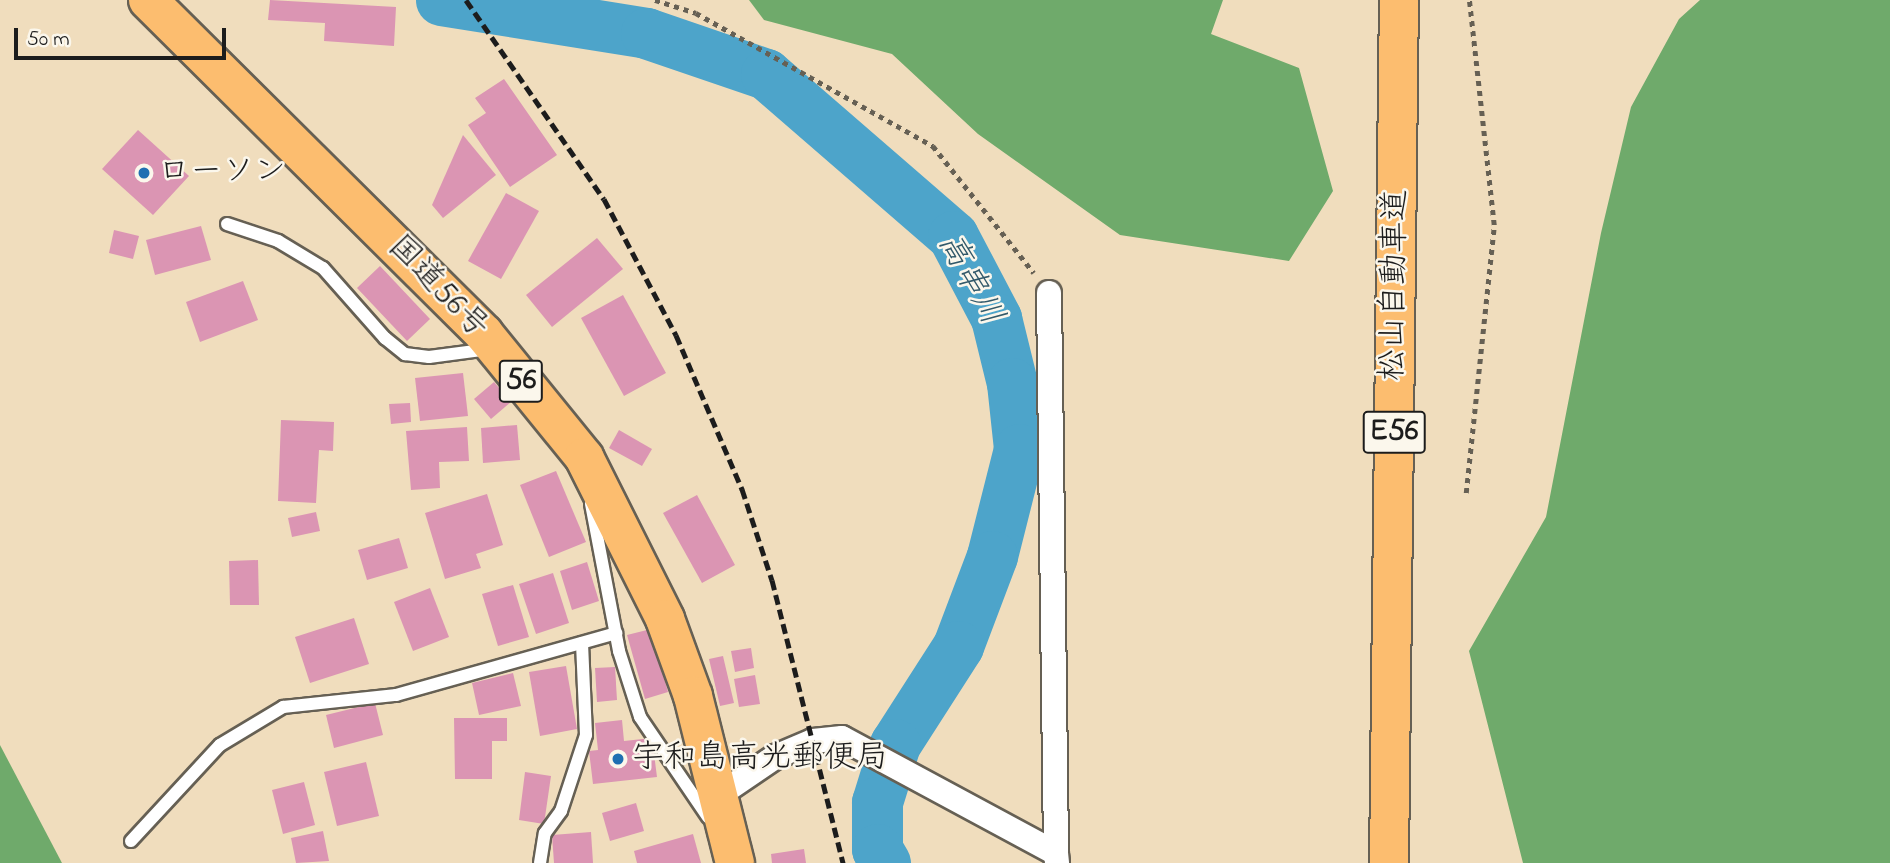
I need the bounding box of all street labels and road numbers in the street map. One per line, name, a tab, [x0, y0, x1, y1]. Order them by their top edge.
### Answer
street label: 松山自動車道	[1375, 189, 1417, 381]
street label: 国道56号	[379, 228, 495, 348]
road number: 56	[498, 354, 544, 408]
road number: E56	[1362, 406, 1426, 458]

